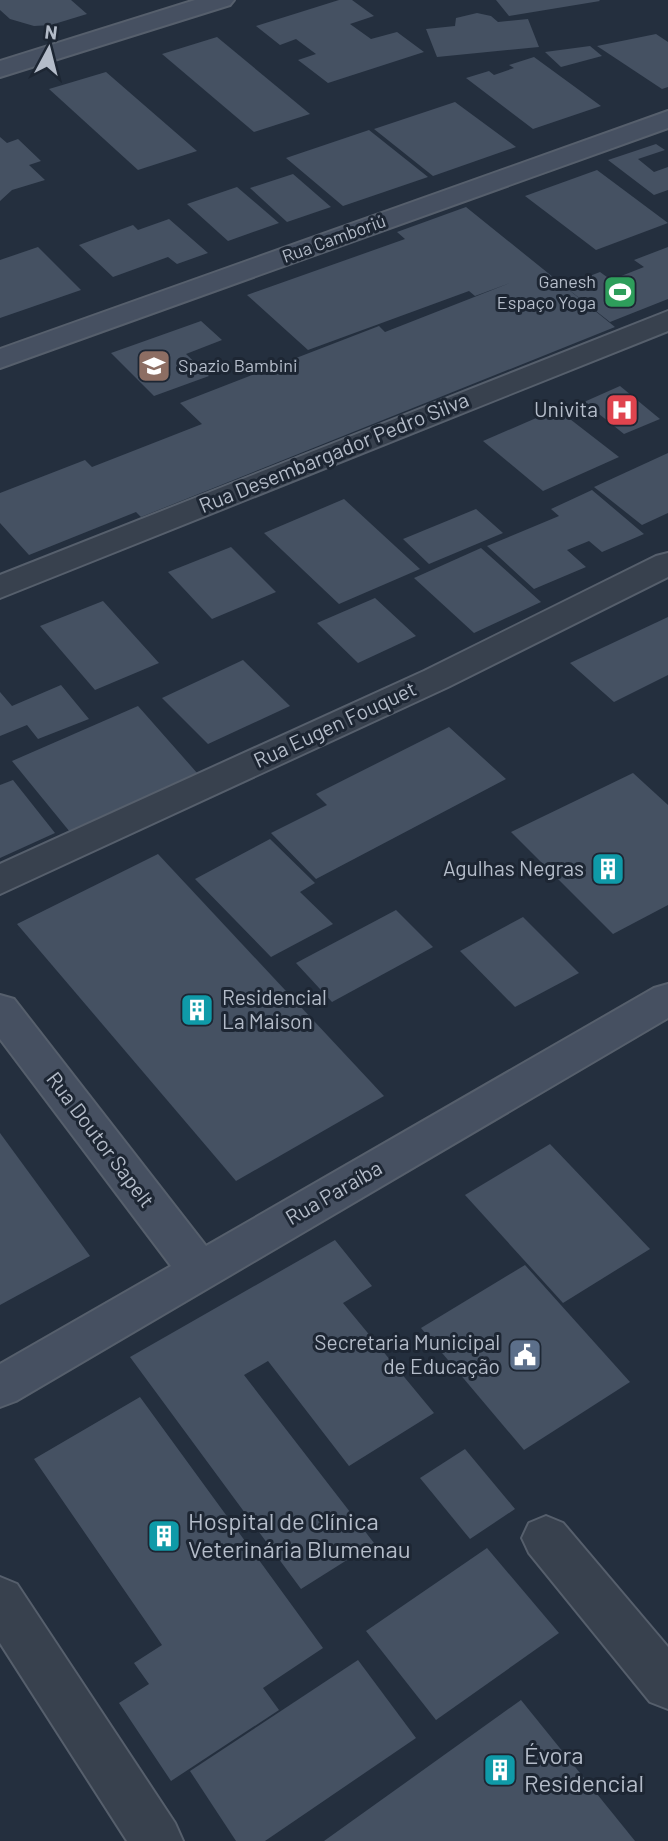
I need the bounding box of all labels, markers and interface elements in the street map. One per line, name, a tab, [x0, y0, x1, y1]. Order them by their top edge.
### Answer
north arrow	[14, 14, 84, 84]
text: N	[43, 19, 59, 44]
street label: Rua Camboriú	[279, 209, 388, 267]
place label: Ganesh Espaço Yoga	[497, 270, 596, 313]
sports icon: Ganesh Espaço Yoga	[601, 273, 639, 311]
school or university icon: Spazio Bambini	[135, 347, 173, 385]
place label: Spazio Bambini	[178, 354, 298, 376]
street label: Rua Desembargador Pedro Silva	[195, 386, 472, 517]
hospital icon: Univita	[603, 391, 641, 429]
place label: Univita	[534, 396, 598, 421]
street label: Rua Eugen Fouquet	[249, 675, 420, 772]
building icon: Agulhas Negras	[589, 850, 627, 888]
place label: Agulhas Negras	[443, 855, 584, 880]
place label: Residencial La Maison	[222, 984, 327, 1033]
building icon: Residencial La Maison	[178, 991, 216, 1029]
street label: Rua Doutor Sapelt	[42, 1066, 160, 1212]
street label: Rua Paraíba	[281, 1154, 386, 1229]
place label: Secretaria Municipal de Educação	[314, 1329, 500, 1378]
public building icon: Secretaria Municipal de Educação	[506, 1336, 544, 1374]
place label: Hospital de Clínica Veterinária Blumenau	[188, 1506, 411, 1563]
building icon: Hospital de Clínica Veterinária Blumenau	[145, 1517, 183, 1555]
place label: Évora Residencial	[524, 1740, 644, 1797]
building icon: Évora Residencial	[481, 1751, 519, 1789]

